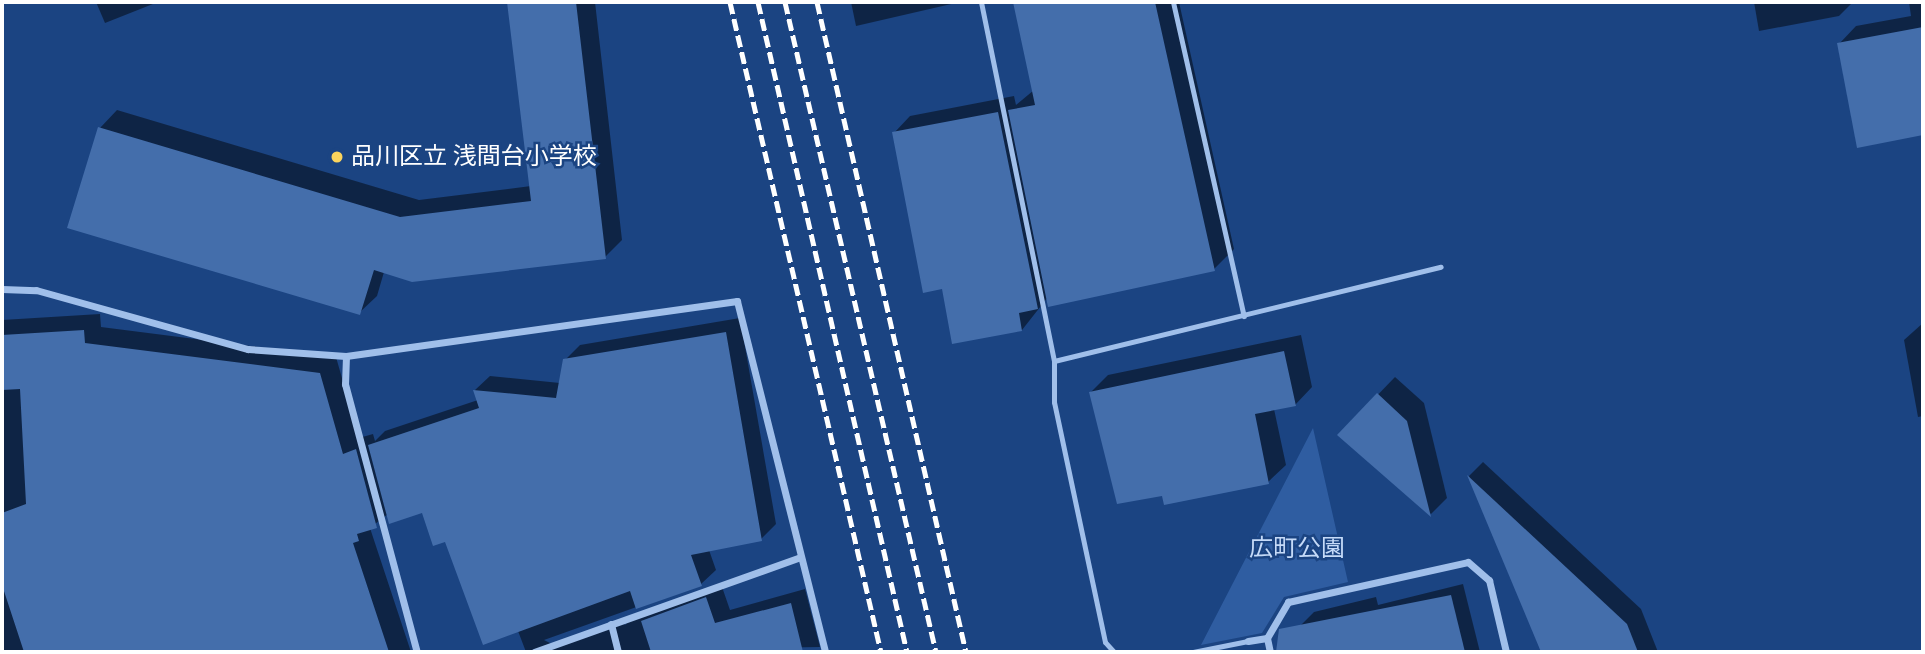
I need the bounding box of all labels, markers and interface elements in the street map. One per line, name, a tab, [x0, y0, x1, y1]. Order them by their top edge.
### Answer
place label: 品川区立 浅間台小学校	[351, 143, 597, 171]
marker: 品川区立 浅間台小学校	[329, 149, 345, 165]
park label: 広町公園	[1249, 535, 1345, 563]

